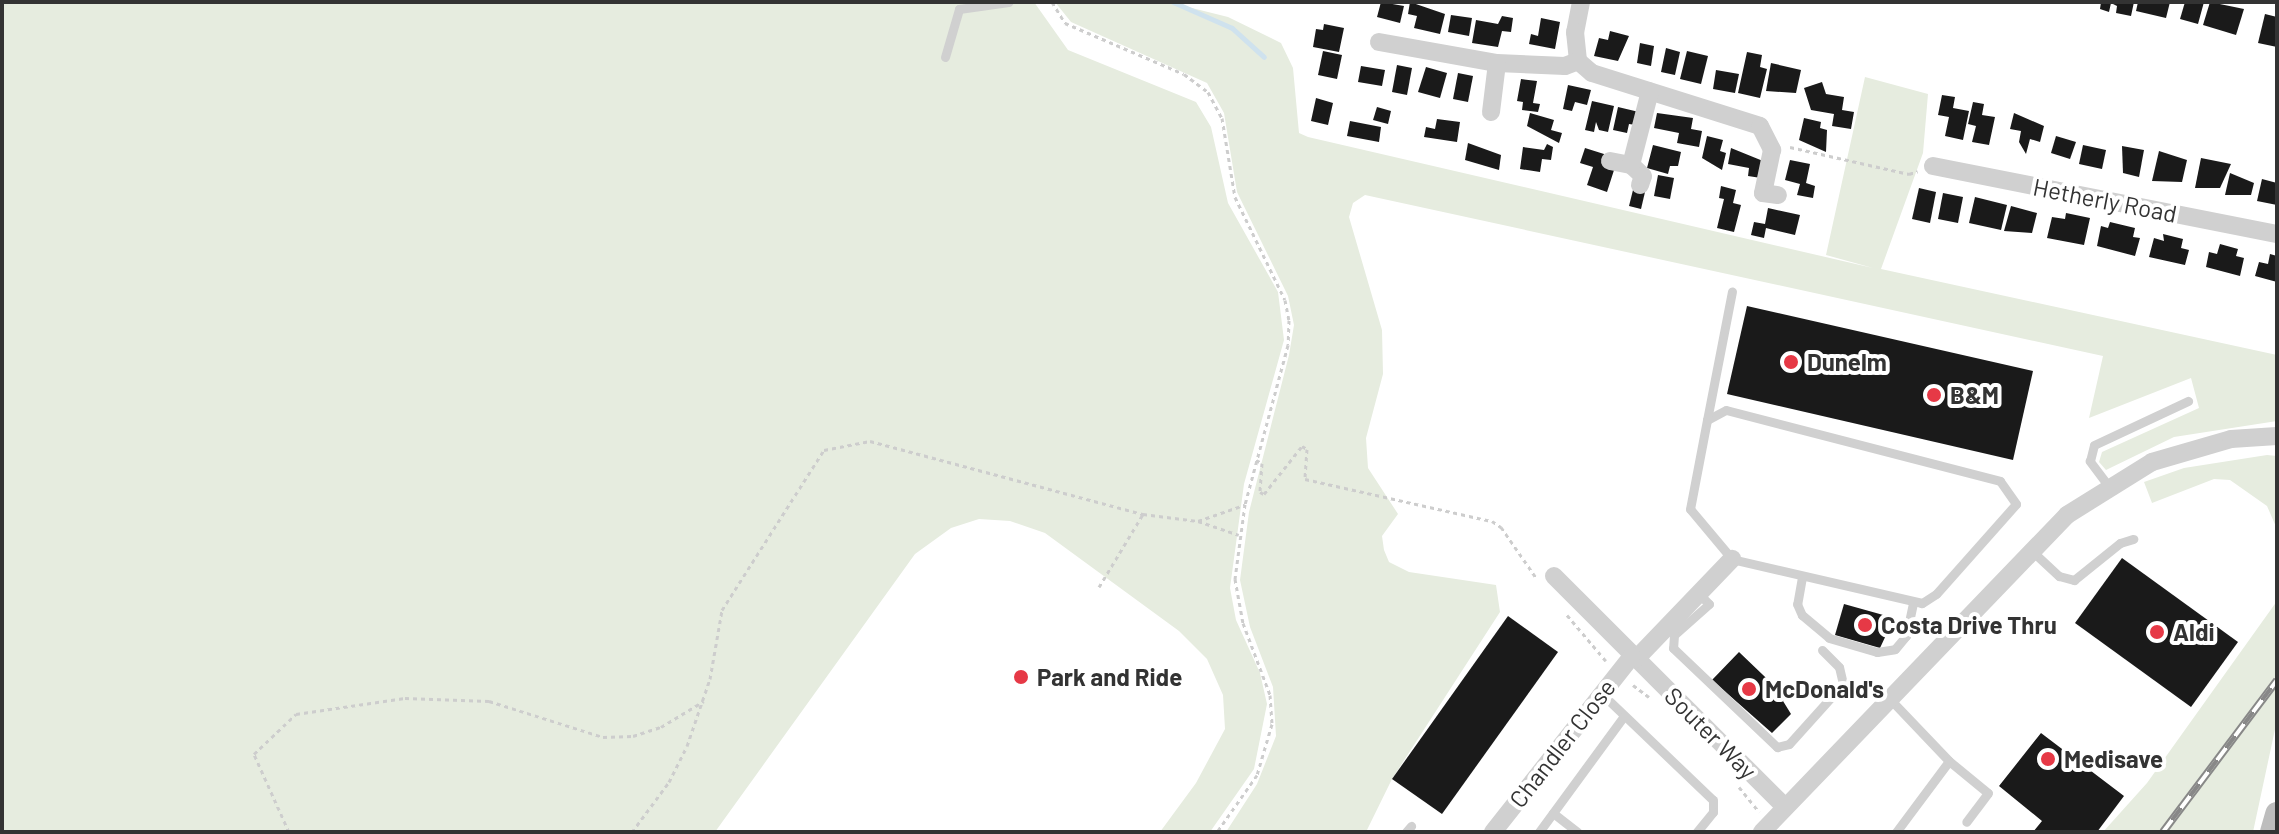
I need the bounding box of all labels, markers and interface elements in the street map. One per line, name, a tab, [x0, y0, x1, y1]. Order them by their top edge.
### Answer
street label: Hetherly Road	[2031, 172, 2179, 228]
place label: Dunelm	[1807, 348, 1887, 376]
marker: Dunelm	[1782, 353, 1800, 371]
place label: B&M	[1950, 381, 1999, 409]
marker: B&M	[1925, 386, 1943, 404]
place label: Costa Drive Thru	[1881, 611, 2057, 639]
marker: Costa Drive Thru	[1856, 616, 1874, 634]
place label: Aldi	[2173, 618, 2215, 646]
marker: Aldi	[2148, 623, 2166, 641]
place label: Park and Ride	[1037, 663, 1182, 691]
marker: Park and Ride	[1012, 668, 1030, 686]
street label: Chandler Close	[1503, 673, 1621, 813]
place label: McDonald's	[1765, 675, 1884, 703]
marker: McDonald's	[1740, 680, 1758, 698]
street label: Souter Way	[1659, 681, 1763, 785]
place label: Medisave	[2064, 745, 2163, 773]
marker: Medisave	[2039, 750, 2057, 768]

